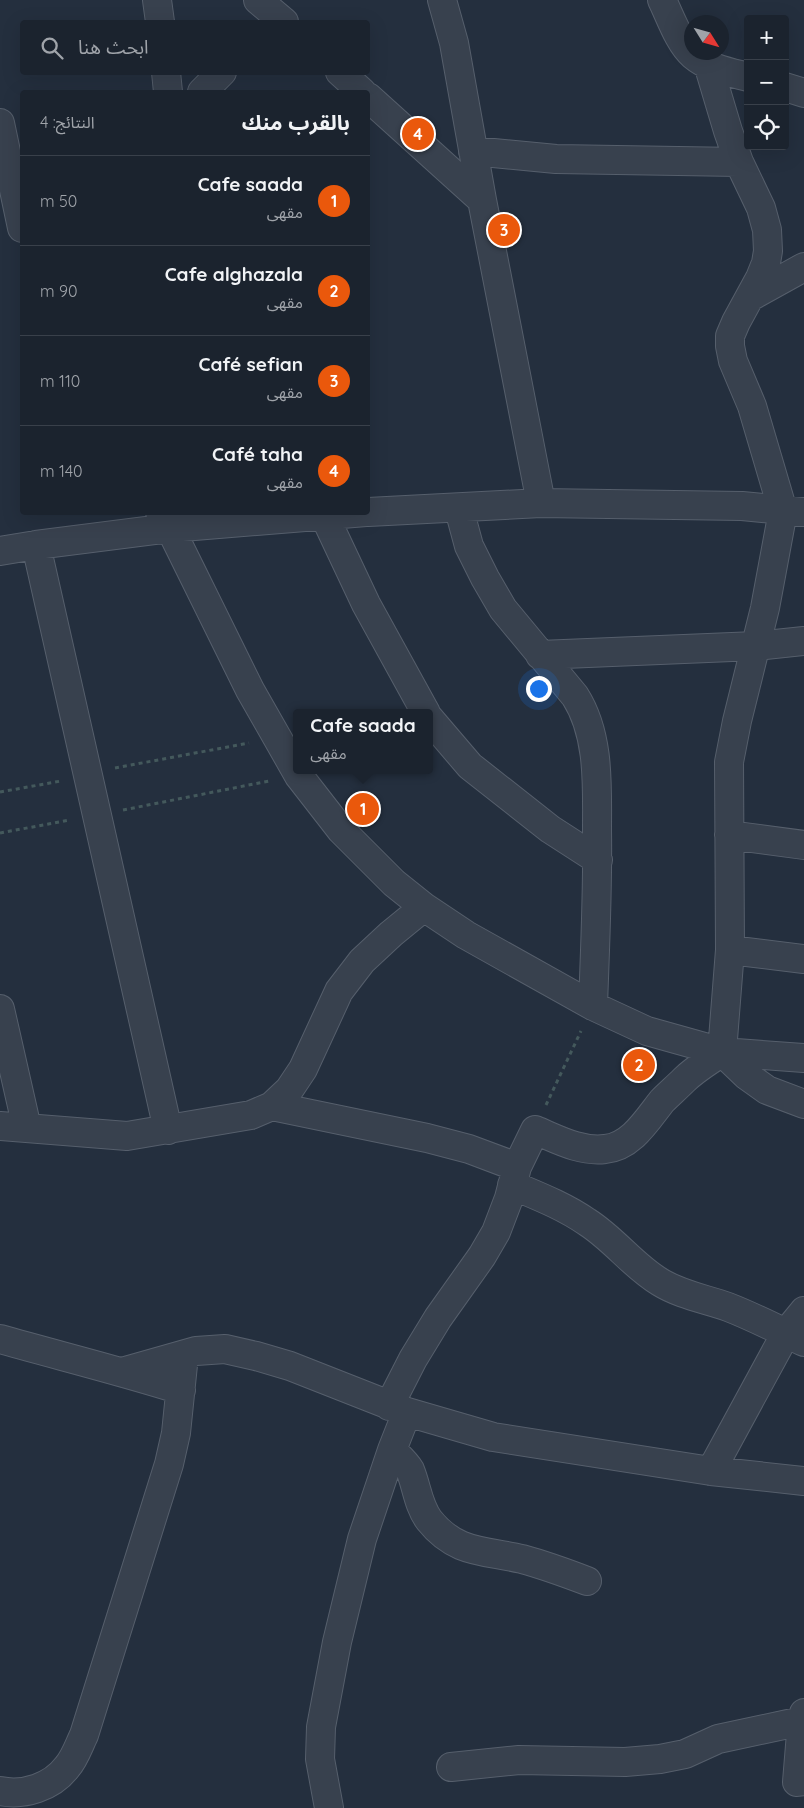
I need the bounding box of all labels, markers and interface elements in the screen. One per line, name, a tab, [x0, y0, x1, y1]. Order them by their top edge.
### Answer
north arrow	[684, 15, 729, 60]
map controls	[744, 15, 789, 150]
button: +	[744, 15, 789, 60]
search box	[20, 20, 370, 75]
icon: search	[38, 34, 66, 62]
text: ابحث هنا	[78, 35, 149, 59]
button: −	[744, 60, 789, 105]
button: locate	[744, 105, 789, 150]
text: بالقرب منك	[242, 109, 350, 135]
text: النتائج: 4	[40, 112, 95, 132]
pin: 4	[402, 115, 434, 153]
text: Cafe saada	[198, 172, 303, 196]
text: 50 m	[40, 191, 77, 211]
text: 1	[331, 191, 337, 211]
text: مقهى	[267, 202, 303, 222]
pin: 3	[488, 211, 520, 249]
text: Cafe alghazala	[165, 262, 303, 286]
text: 90 m	[40, 281, 77, 301]
text: 2	[329, 281, 339, 301]
text: مقهى	[267, 292, 303, 312]
text: Café sefian	[198, 352, 303, 376]
text: 110 m	[40, 371, 80, 391]
text: 3	[330, 371, 338, 391]
text: مقهى	[267, 382, 303, 402]
text: Café taha	[212, 442, 303, 466]
text: 140 m	[40, 461, 83, 481]
text: 4	[329, 461, 339, 481]
text: مقهى	[267, 472, 303, 492]
your location	[526, 676, 552, 702]
popup	[293, 709, 433, 774]
text: Cafe saada	[310, 713, 416, 737]
text: مقهى	[310, 743, 347, 763]
pin: 1	[347, 790, 379, 828]
pin: 2	[623, 1046, 655, 1084]

